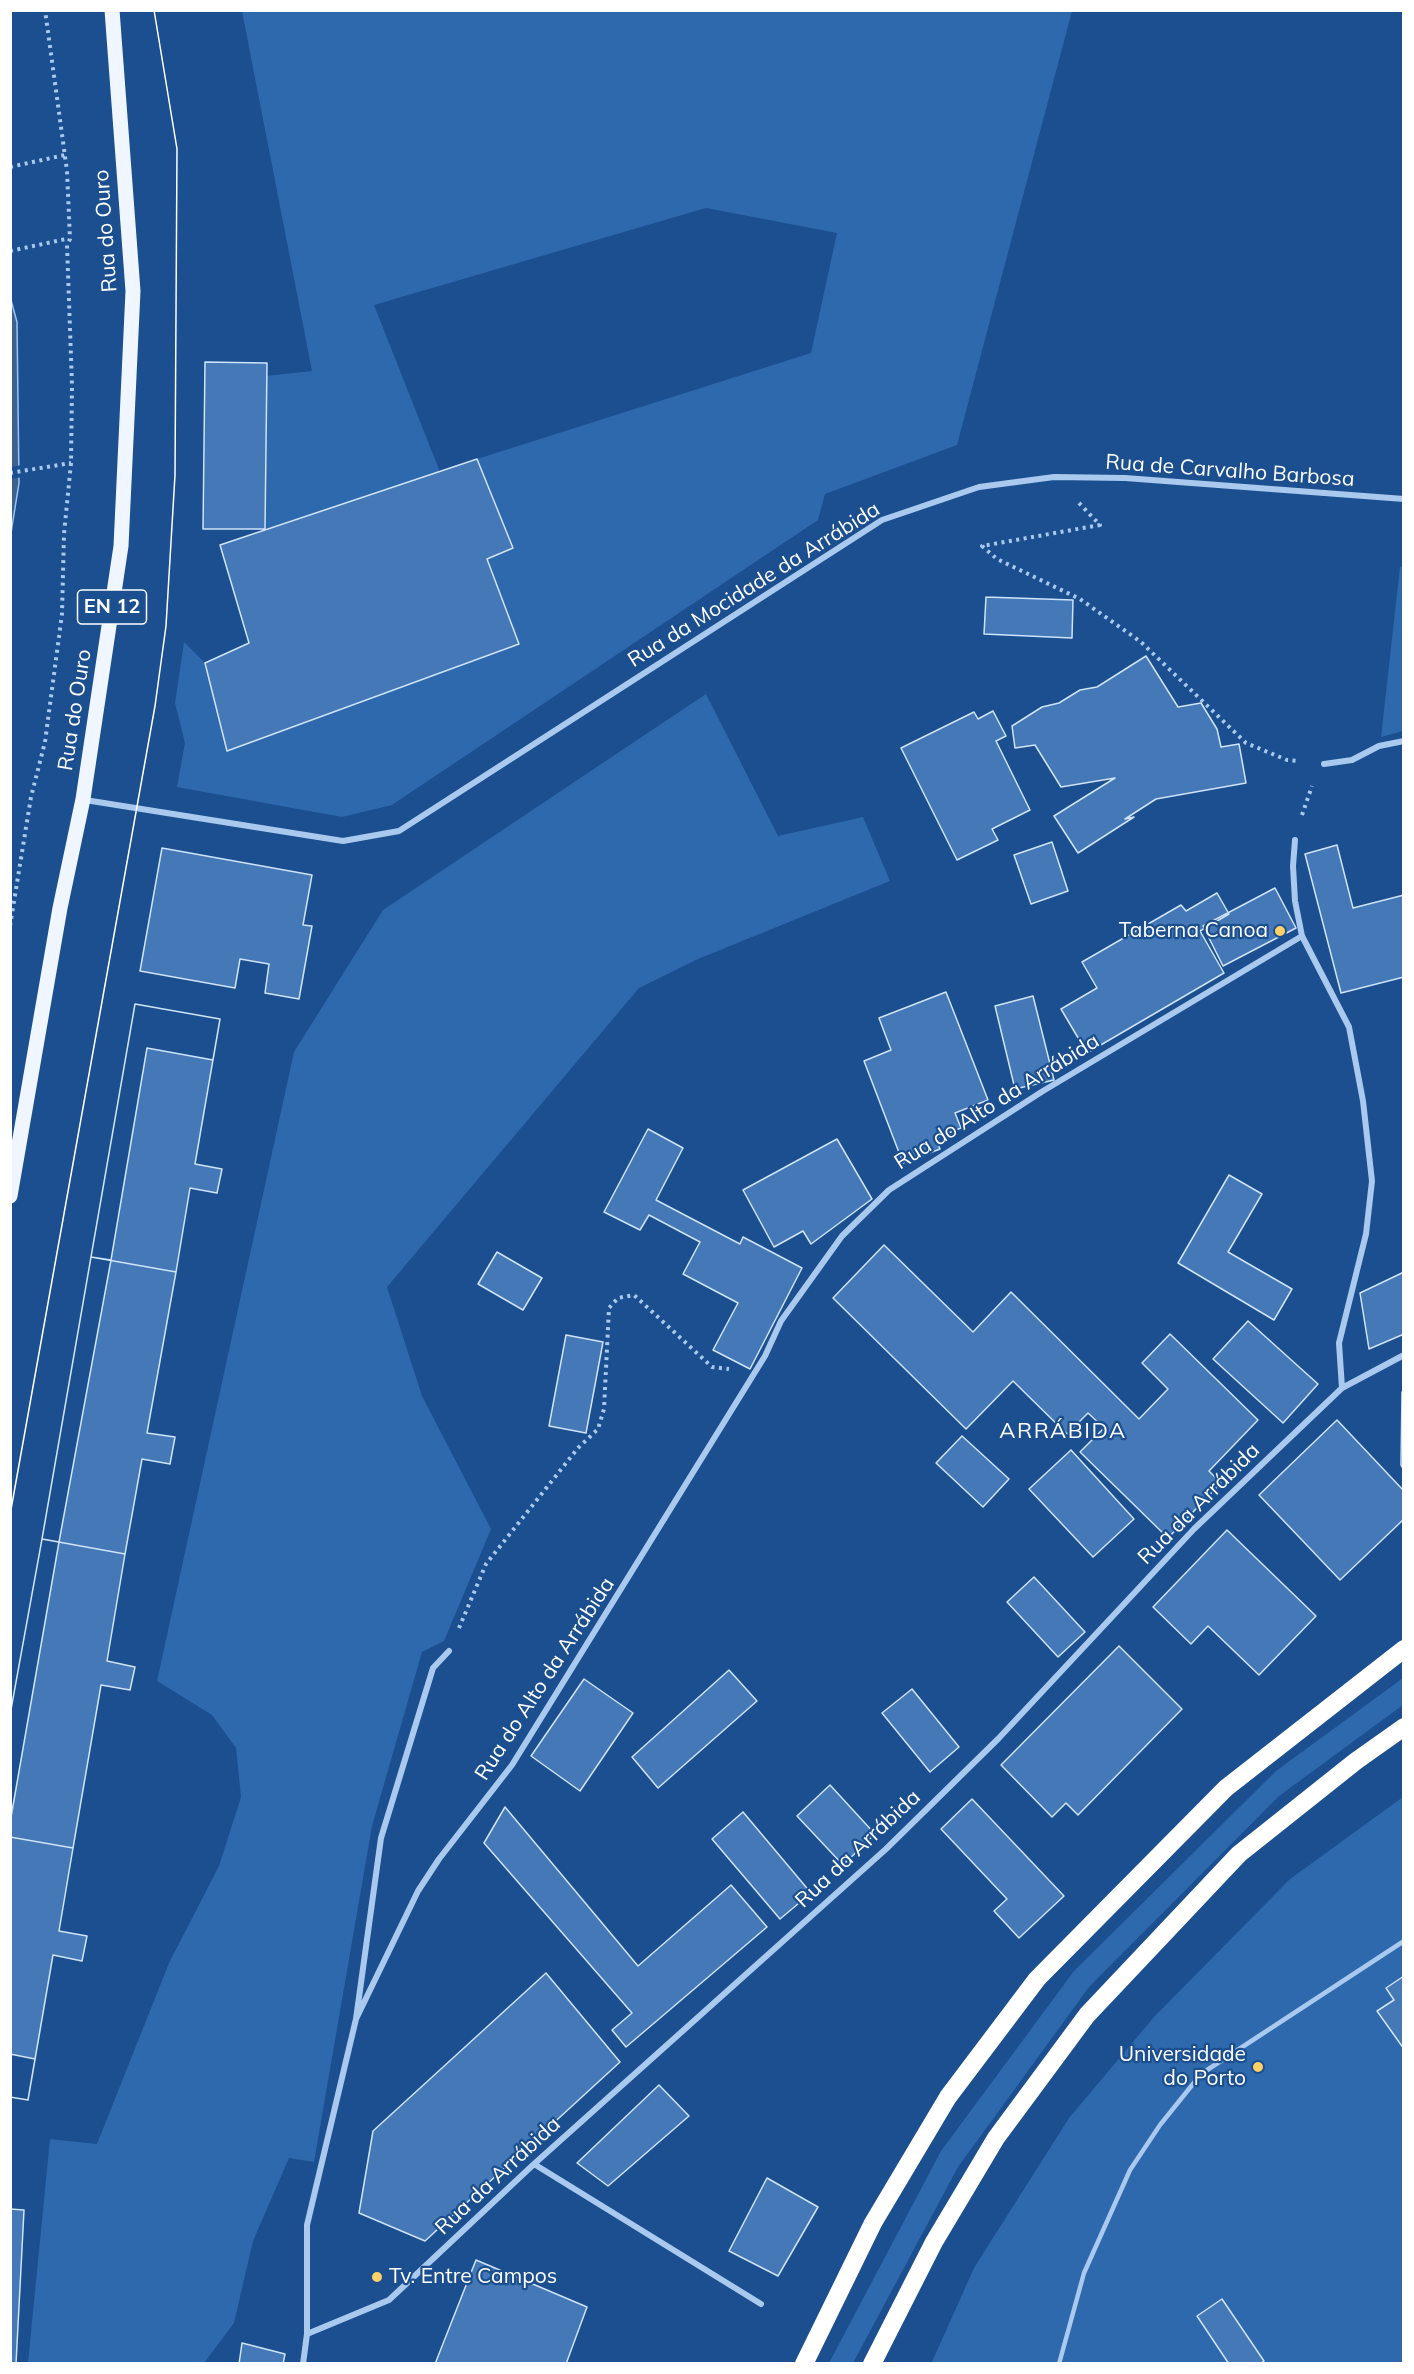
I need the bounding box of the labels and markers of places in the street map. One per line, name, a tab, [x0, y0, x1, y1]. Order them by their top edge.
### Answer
place label: Taberna Canoa	[1119, 918, 1268, 944]
marker: Taberna Canoa	[1273, 924, 1287, 938]
place label: Universidade do Porto	[1119, 2042, 1246, 2092]
marker: Universidade do Porto	[1251, 2060, 1265, 2074]
place label: Tv. Entre Campos	[389, 2264, 557, 2290]
marker: Tv. Entre Campos	[370, 2270, 384, 2284]

